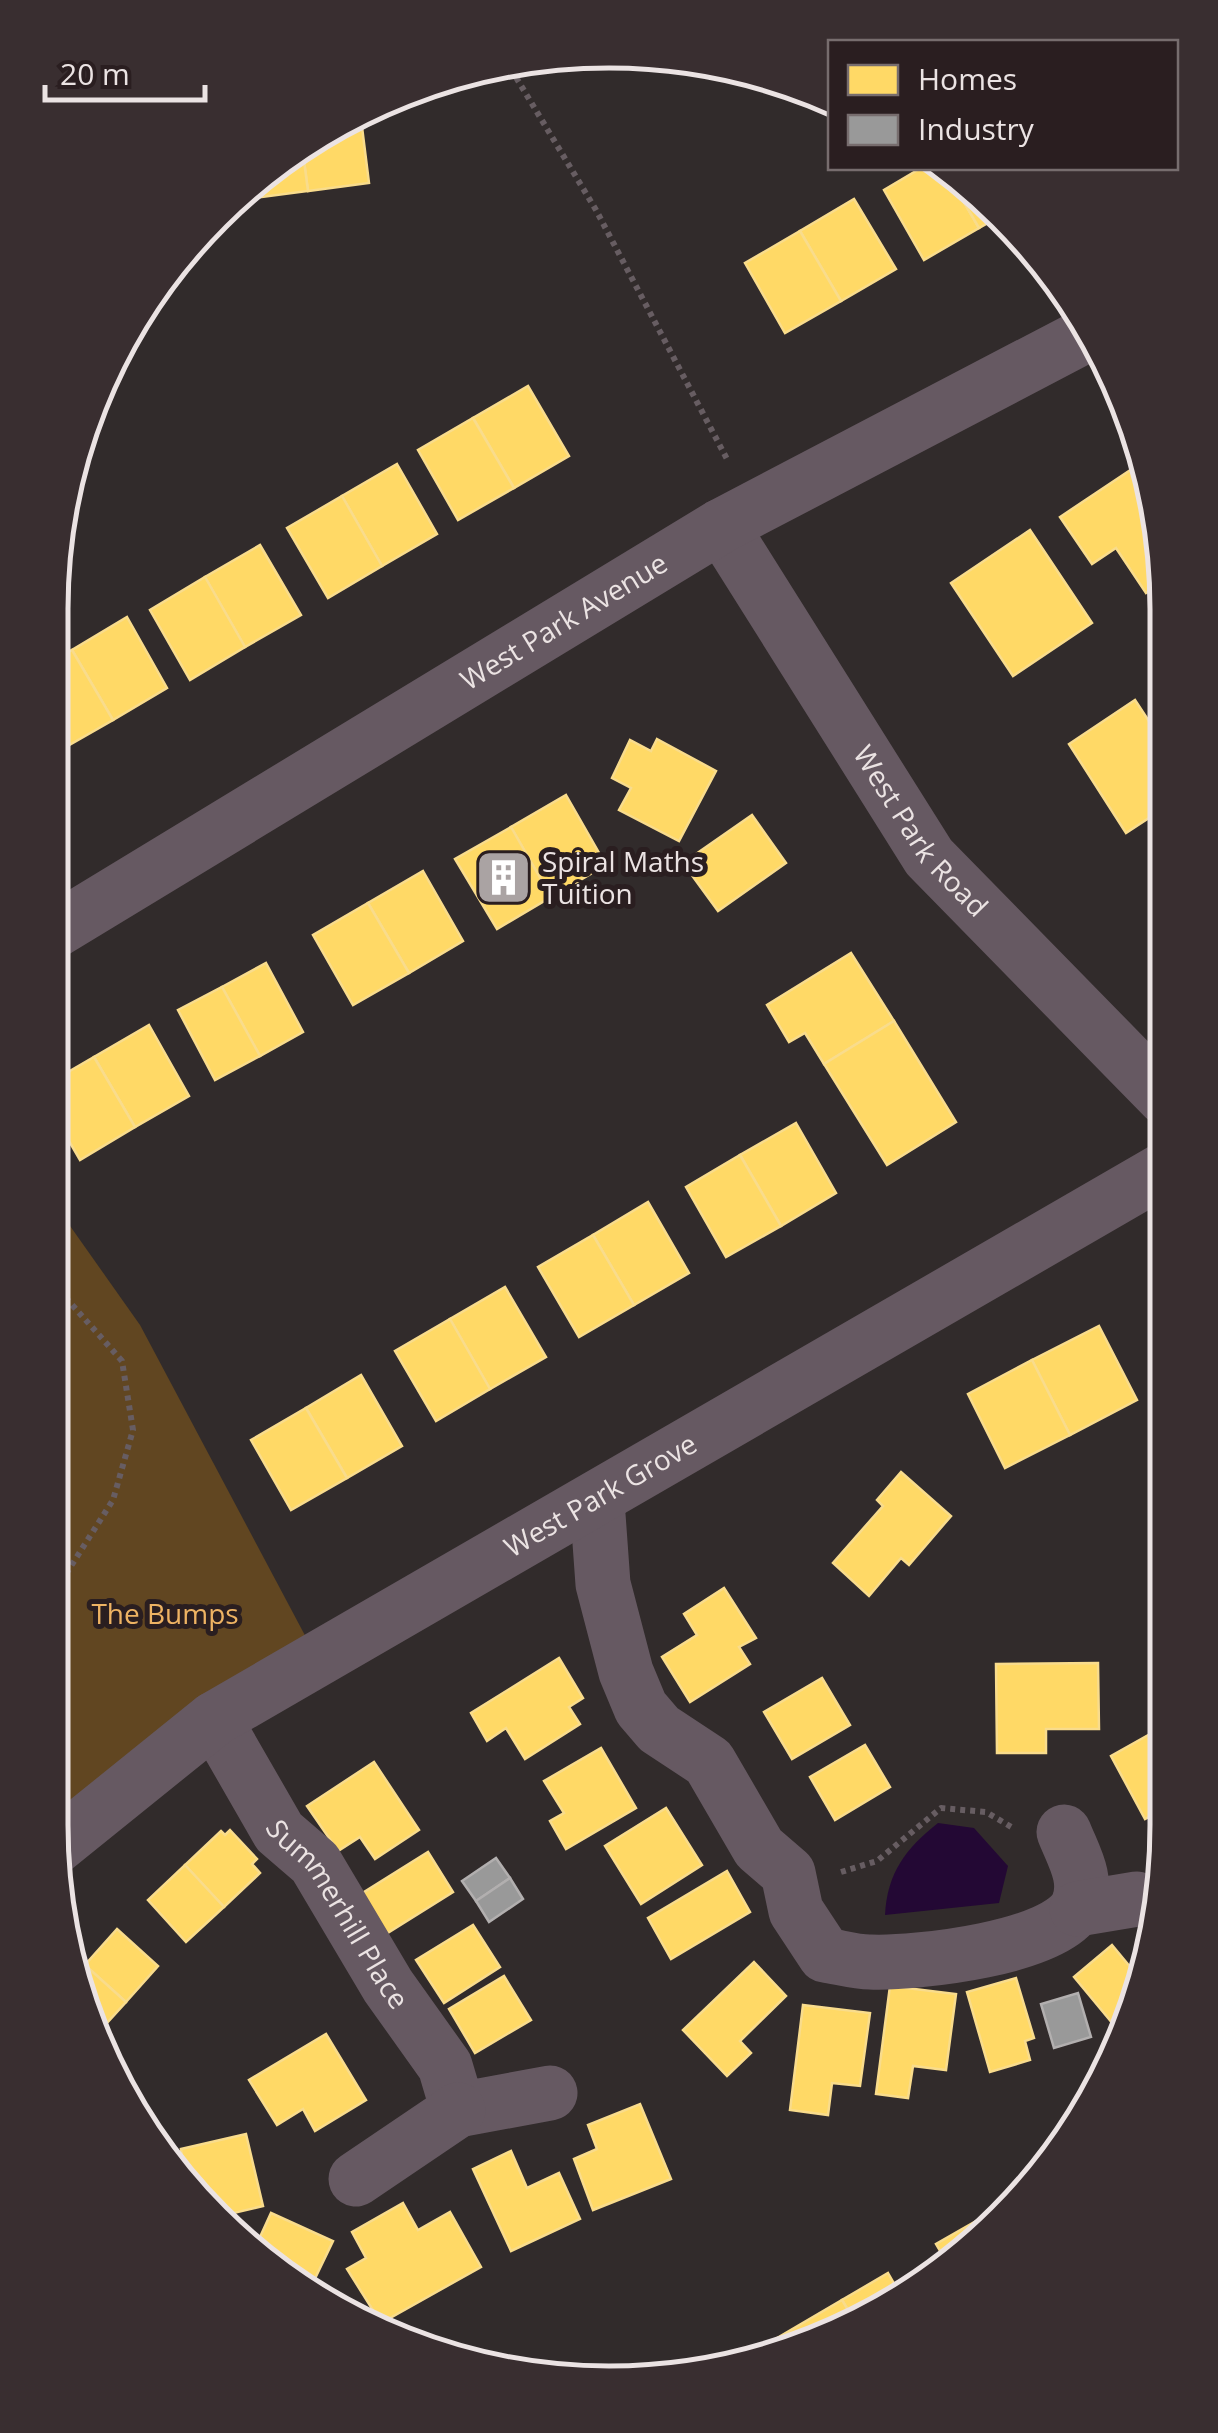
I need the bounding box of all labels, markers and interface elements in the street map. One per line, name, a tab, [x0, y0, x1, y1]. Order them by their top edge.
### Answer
scale bar	[45, 40, 205, 102]
legend	[828, 40, 1178, 170]
text: 20 m	[60, 53, 130, 94]
text: Homes	[918, 58, 1017, 99]
text: Industry	[918, 108, 1035, 149]
street label: West Park Avenue	[453, 543, 674, 698]
street label: West Park Road	[845, 738, 997, 924]
place label: Spiral Maths Tuition	[542, 842, 704, 912]
building icon: Spiral Maths Tuition	[473, 848, 533, 908]
street label: West Park Grove	[497, 1424, 703, 1565]
park label: The Bumps	[91, 1594, 239, 1632]
street label: Summerhill Place	[258, 1812, 418, 2016]

